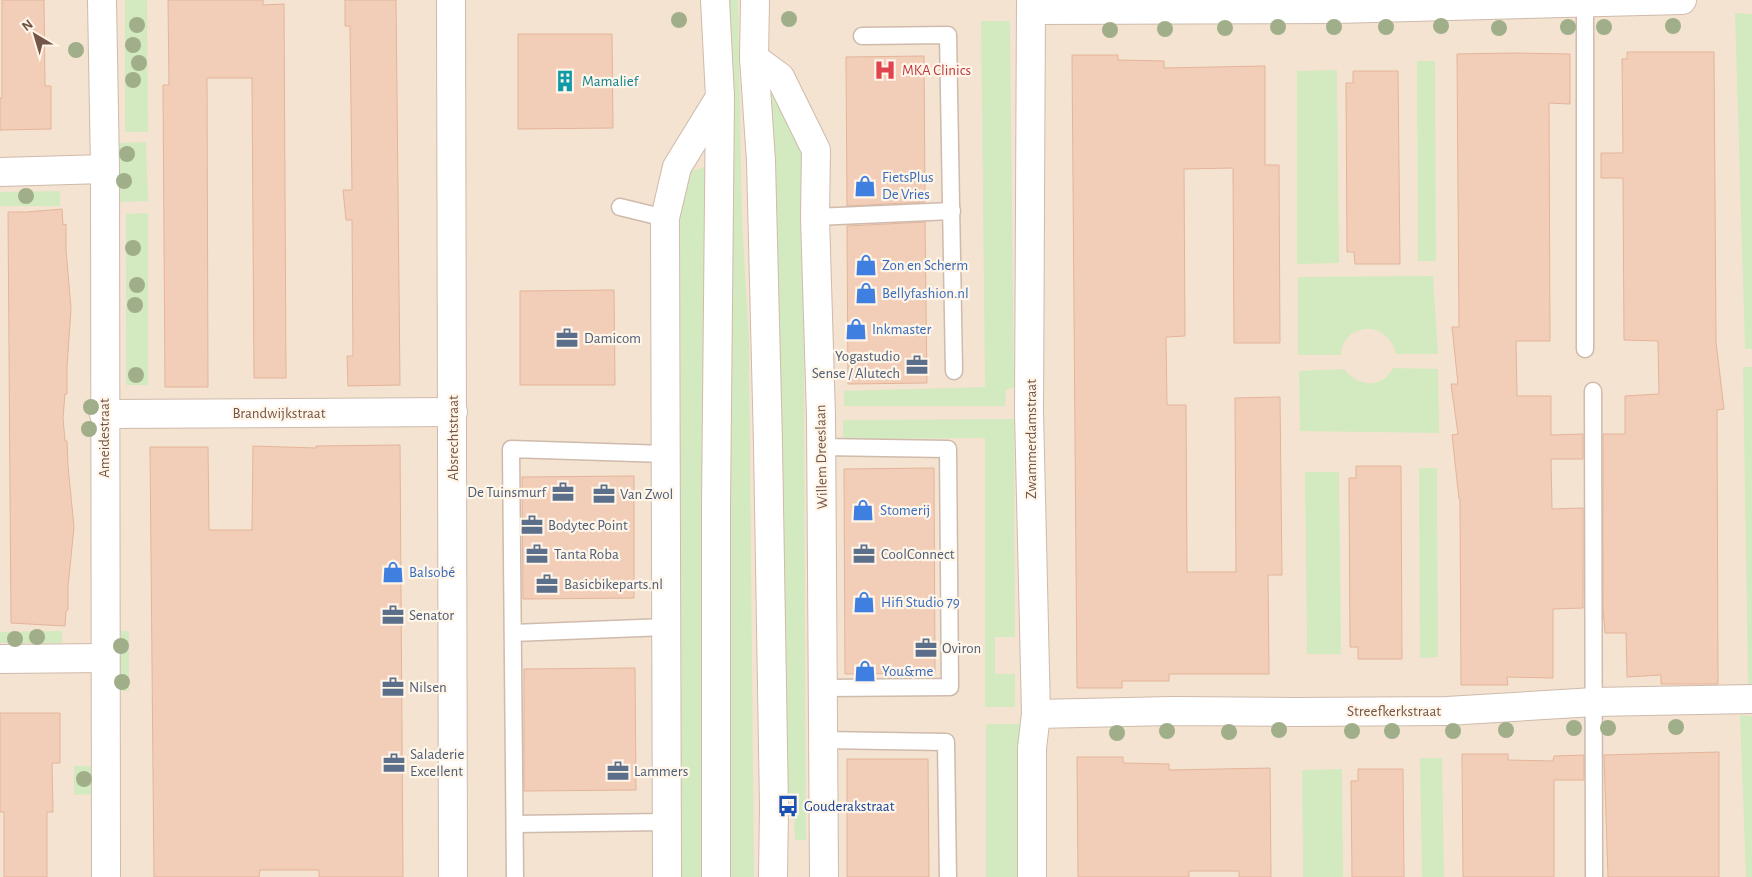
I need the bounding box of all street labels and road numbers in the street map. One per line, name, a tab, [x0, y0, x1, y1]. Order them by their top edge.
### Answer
street label: Zwammerdamstraat	[1024, 379, 1039, 499]
street label: Absrechtstraat	[446, 395, 461, 481]
street label: Ameidestraat	[97, 398, 112, 478]
street label: Willem Dreeslaan	[813, 404, 830, 510]
street label: Brandwijkstraat	[232, 406, 326, 421]
street label: Streefkerkstraat	[1347, 704, 1441, 719]

